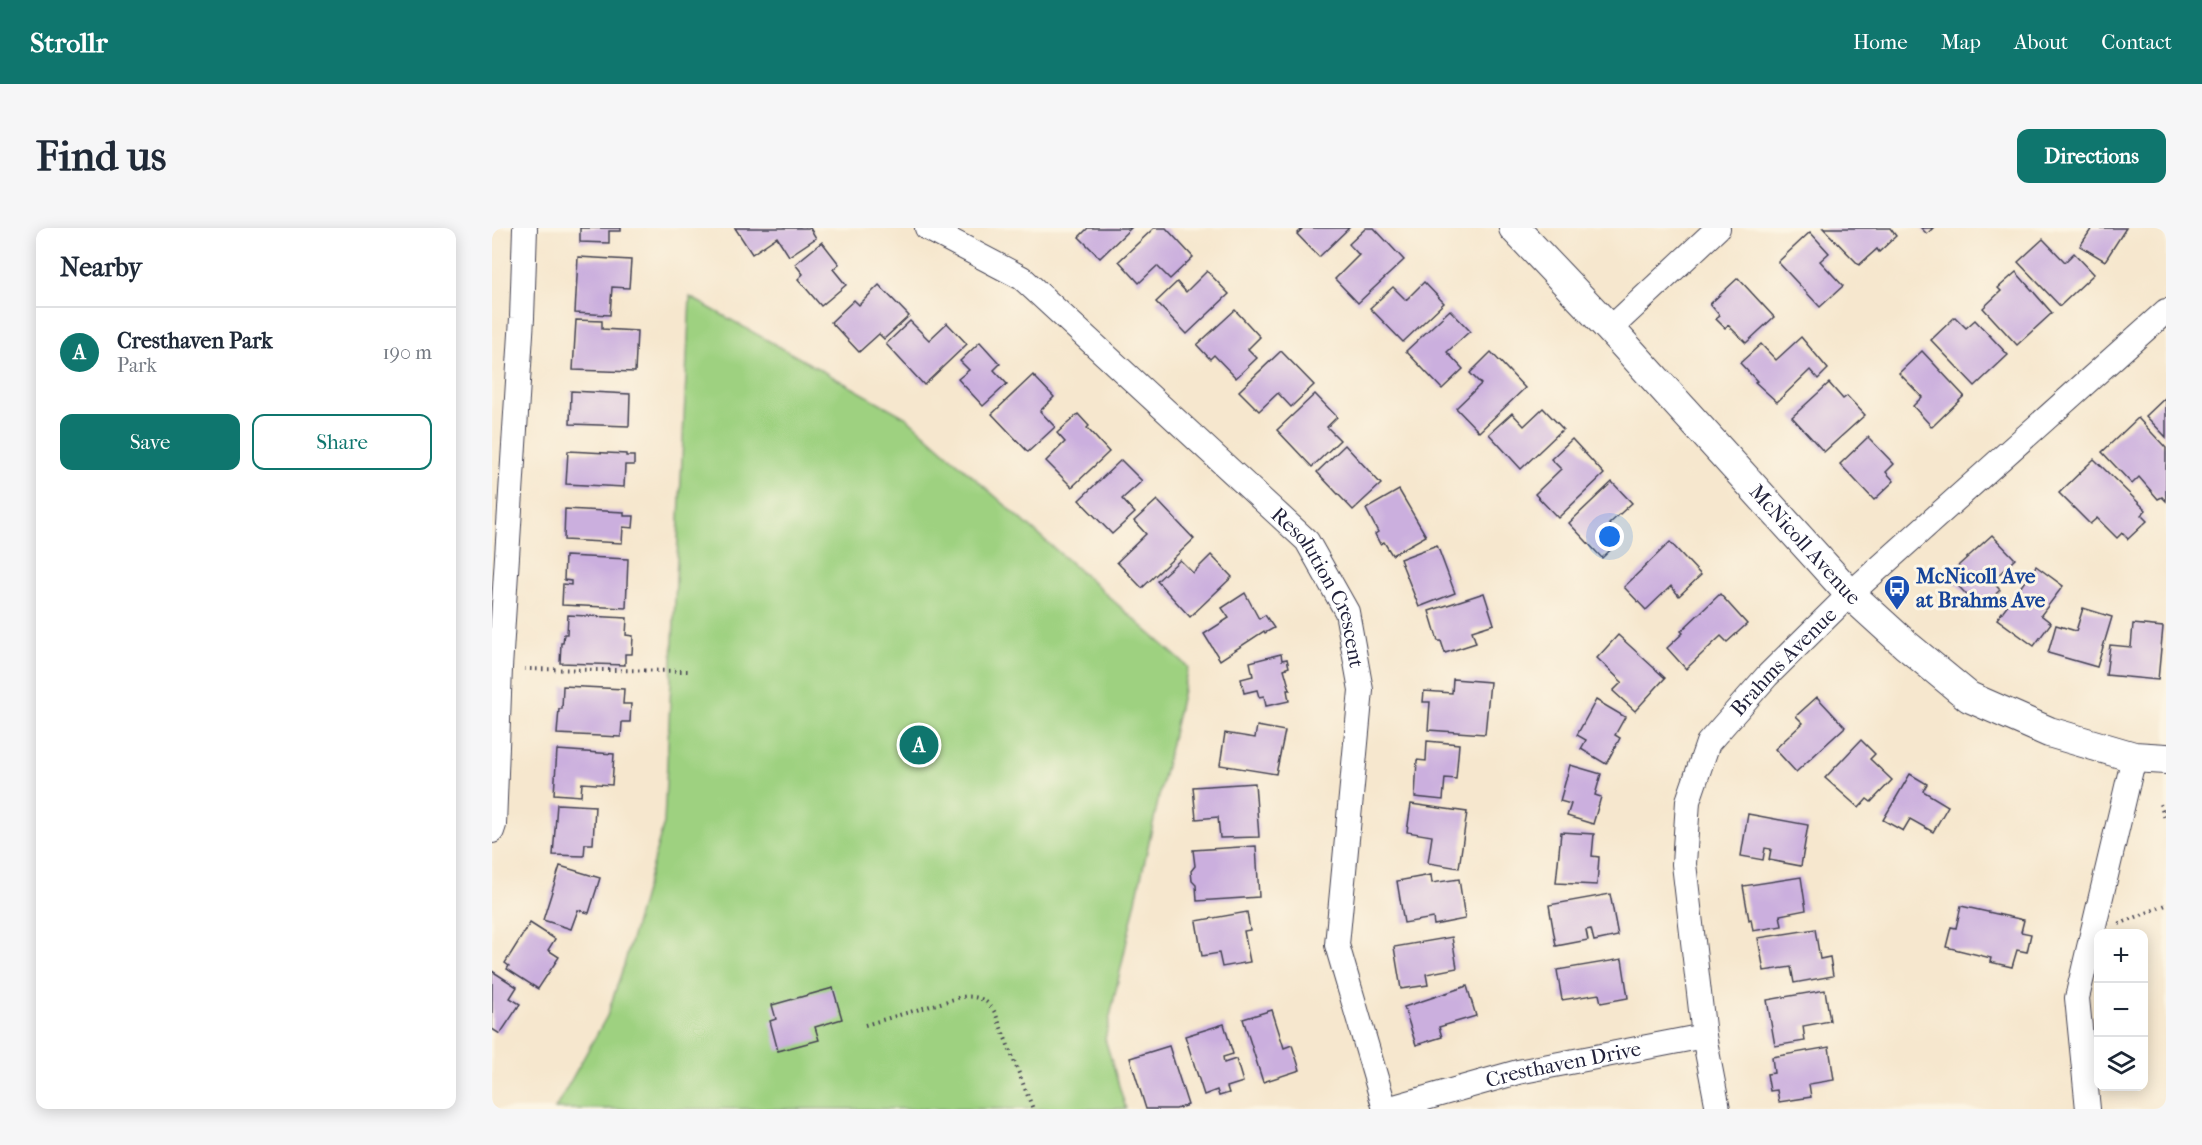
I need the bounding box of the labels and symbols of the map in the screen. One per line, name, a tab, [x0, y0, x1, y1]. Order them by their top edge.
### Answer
street label: McNicoll Avenue	[1745, 479, 1865, 610]
street label: Resolution Crescent	[1266, 502, 1369, 670]
your location	[1595, 522, 1624, 551]
place label: McNicoll Ave at Brahms Ave	[1915, 564, 2046, 612]
bus stop icon: McNicoll Ave at Brahms Ave	[1882, 573, 1912, 611]
street label: Brahms Avenue	[1726, 602, 1841, 721]
pin: A	[900, 722, 938, 768]
street label: Cresthaven Drive	[1483, 1036, 1643, 1093]

